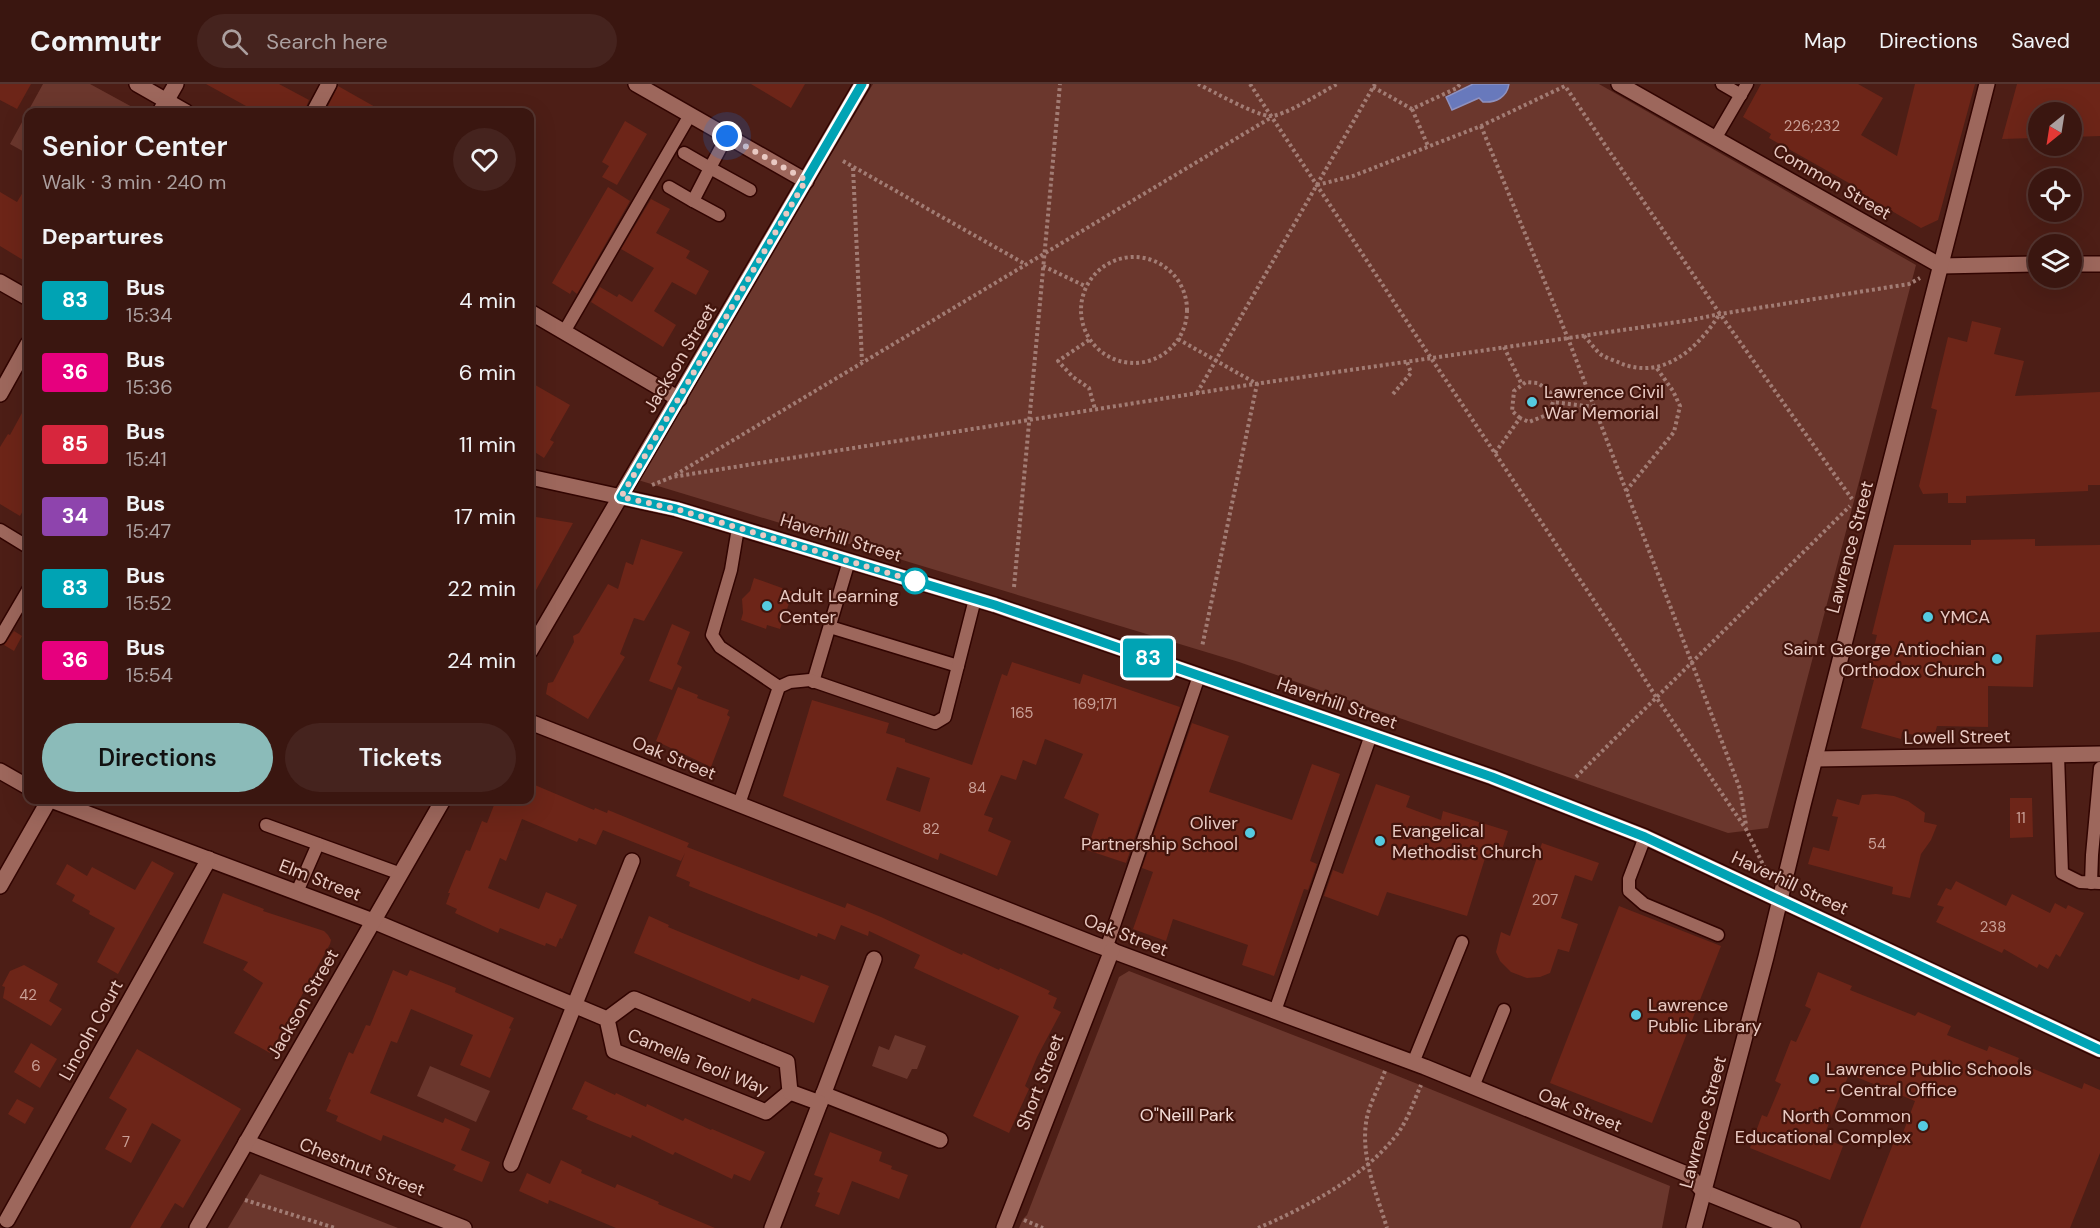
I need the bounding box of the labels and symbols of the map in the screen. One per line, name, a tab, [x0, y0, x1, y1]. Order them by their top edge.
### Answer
north arrow	[2028, 102, 2082, 156]
house number: 226;232	[1784, 116, 1840, 136]
your location	[712, 121, 742, 151]
street label: Common Street	[1769, 138, 1895, 226]
street label: Jackson Street	[638, 299, 722, 417]
place label: Lawrence Civil War Memorial	[1544, 380, 1664, 425]
marker: Lawrence Civil War Memorial	[1525, 395, 1539, 409]
street label: Lawrence Street	[1821, 478, 1879, 616]
street label: Haverhill Street	[777, 508, 905, 568]
unlabelled marker	[902, 568, 928, 594]
place label: Adult Learning Center	[779, 584, 899, 629]
marker: Adult Learning Center	[760, 599, 774, 613]
place label: YMCA	[1940, 605, 1990, 629]
marker: YMCA	[1921, 610, 1935, 624]
place label: Saint George Antiochian Orthodox Church	[1783, 637, 1985, 682]
line badge: 83	[1121, 638, 1175, 678]
marker: Saint George Antiochian Orthodox Church	[1990, 652, 2004, 666]
street label: Haverhill Street	[1273, 671, 1401, 735]
house number: 169;171	[1073, 694, 1117, 714]
house number: 165	[1011, 703, 1033, 723]
street label: Lowell Street	[1903, 724, 2011, 750]
street label: Oak Street	[628, 730, 720, 786]
house number: 84	[968, 778, 986, 798]
house number: 11	[2016, 808, 2026, 828]
place label: Oliver Partnership School	[1081, 811, 1238, 856]
house number: 82	[922, 819, 940, 839]
place label: Evangelical Methodist Church	[1392, 819, 1542, 864]
marker: Oliver Partnership School	[1243, 826, 1257, 840]
marker: Evangelical Methodist Church	[1373, 834, 1387, 848]
house number: 54	[1868, 834, 1886, 854]
street label: Haverhill Street	[1728, 845, 1852, 921]
street label: Elm Street	[276, 853, 364, 907]
house number: 207	[1532, 890, 1558, 910]
street label: Oak Street	[1080, 908, 1172, 962]
house number: 238	[1980, 917, 2006, 937]
street label: Jackson Street	[262, 945, 344, 1063]
street label: Lincoln Court	[53, 975, 129, 1085]
house number: 42	[19, 985, 37, 1005]
place label: Lawrence Public Library	[1648, 993, 1762, 1038]
marker: Lawrence Public Library	[1629, 1008, 1643, 1022]
street label: Camella Teoli Way	[624, 1023, 772, 1101]
street label: Short Street	[1011, 1031, 1069, 1133]
street label: Lawrence Street	[1674, 1053, 1732, 1191]
house number: 6	[31, 1056, 41, 1076]
place label: Lawrence Public Schools - Central Office	[1826, 1057, 2032, 1102]
marker: Lawrence Public Schools - Central Office	[1807, 1072, 1821, 1086]
street label: Oak Street	[1534, 1082, 1626, 1138]
park label: O"Neill Park	[1140, 1103, 1234, 1127]
place label: North Common Educational Complex	[1735, 1104, 1911, 1149]
marker: North Common Educational Complex	[1916, 1119, 1930, 1133]
house number: 7	[122, 1132, 130, 1152]
street label: Chestnut Street	[296, 1132, 428, 1202]

